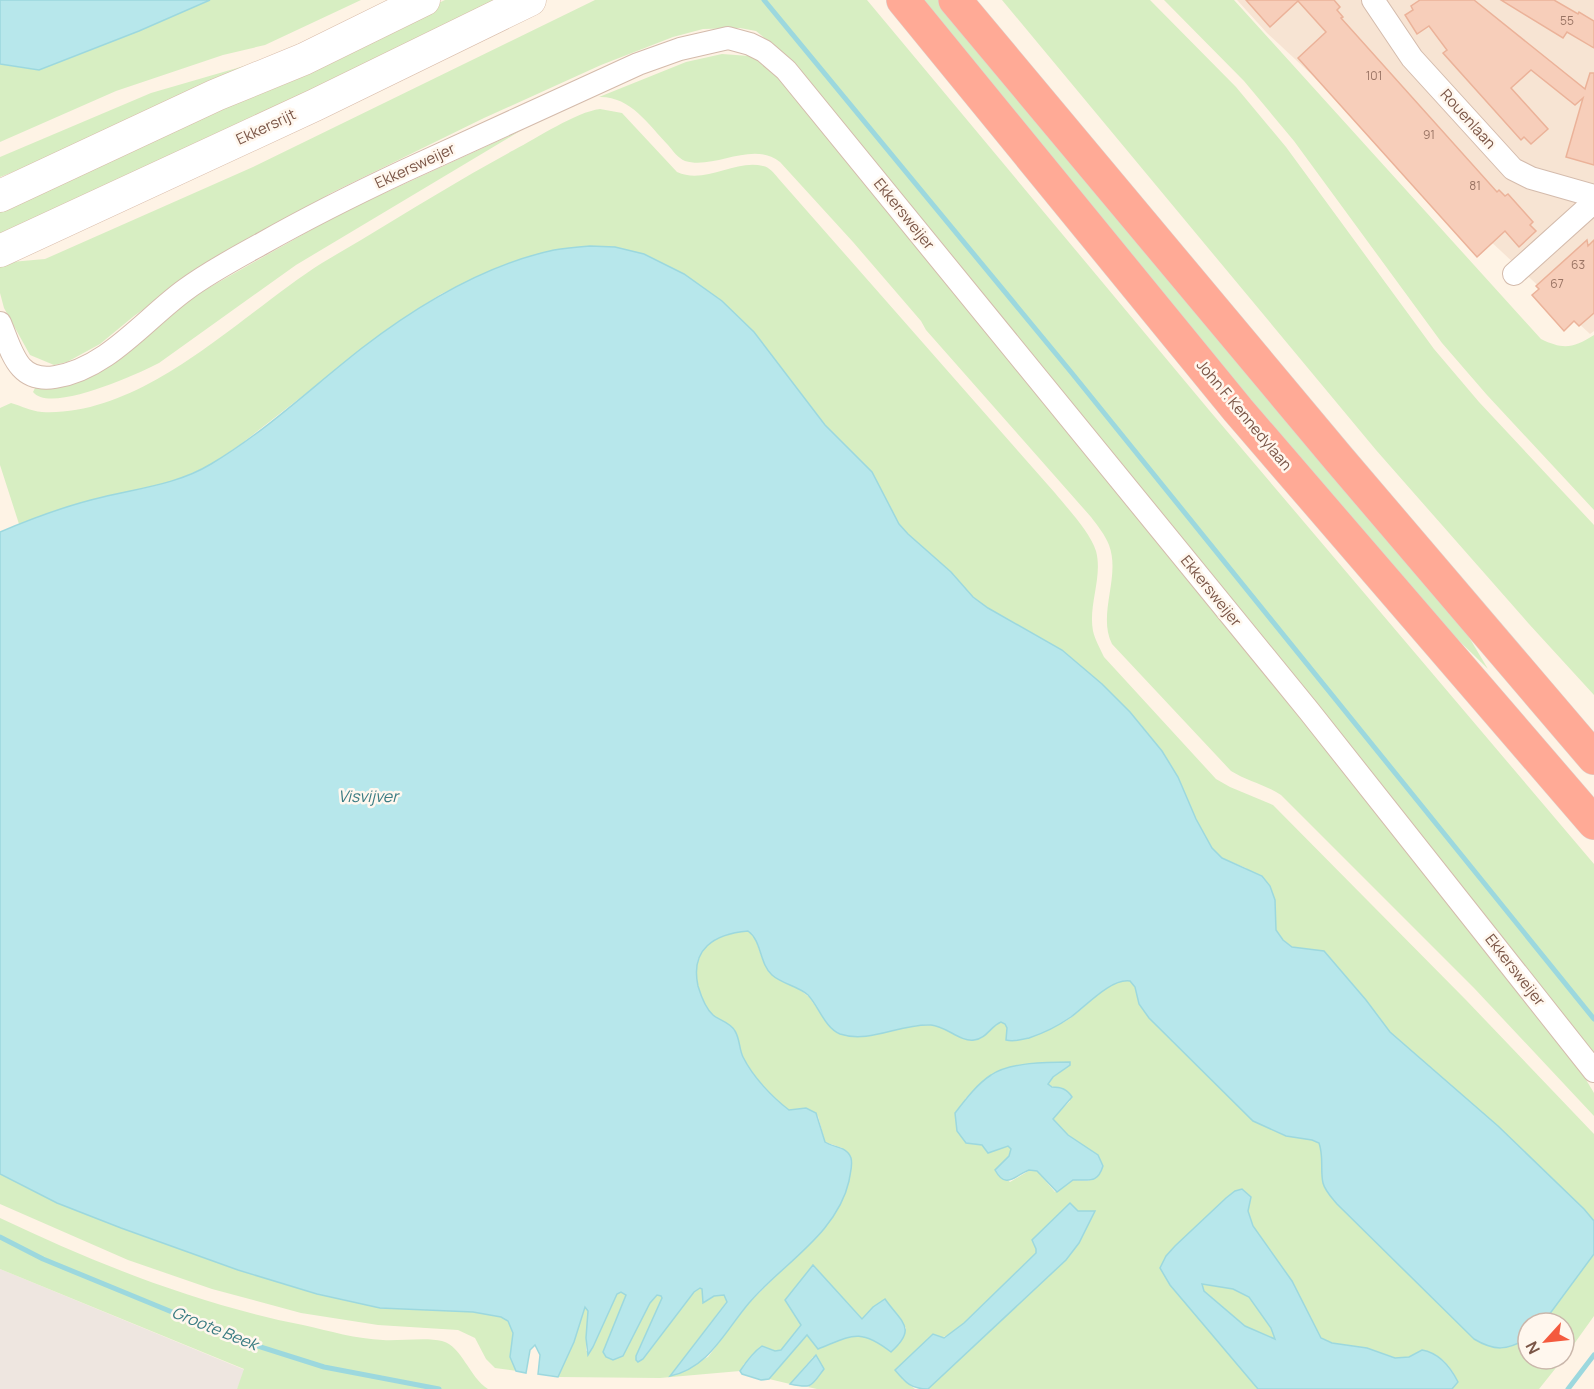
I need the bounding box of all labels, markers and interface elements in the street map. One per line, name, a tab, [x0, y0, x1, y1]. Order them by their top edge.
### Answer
house number: 55	[1560, 12, 1574, 29]
house number: 101	[1366, 67, 1382, 84]
street label: Rouenlaan	[1436, 84, 1501, 153]
street label: Ekkersrijt	[232, 104, 299, 150]
house number: 91	[1423, 126, 1435, 143]
street label: Ekkersweijer	[371, 138, 459, 193]
street label: Ekkersweijer	[869, 174, 940, 254]
house number: 81	[1469, 177, 1481, 194]
house number: 63	[1571, 256, 1585, 273]
house number: 67	[1550, 275, 1564, 292]
street label: John F. Kennedylaan	[1192, 355, 1297, 475]
street label: Ekkersweijer	[1176, 551, 1247, 631]
water label: Visvijver	[338, 785, 400, 807]
street label: Ekkersweijer	[1481, 929, 1551, 1011]
water label: Groote Beek	[169, 1301, 263, 1356]
north arrow	[1516, 1311, 1576, 1371]
text: N	[1520, 1338, 1545, 1358]

